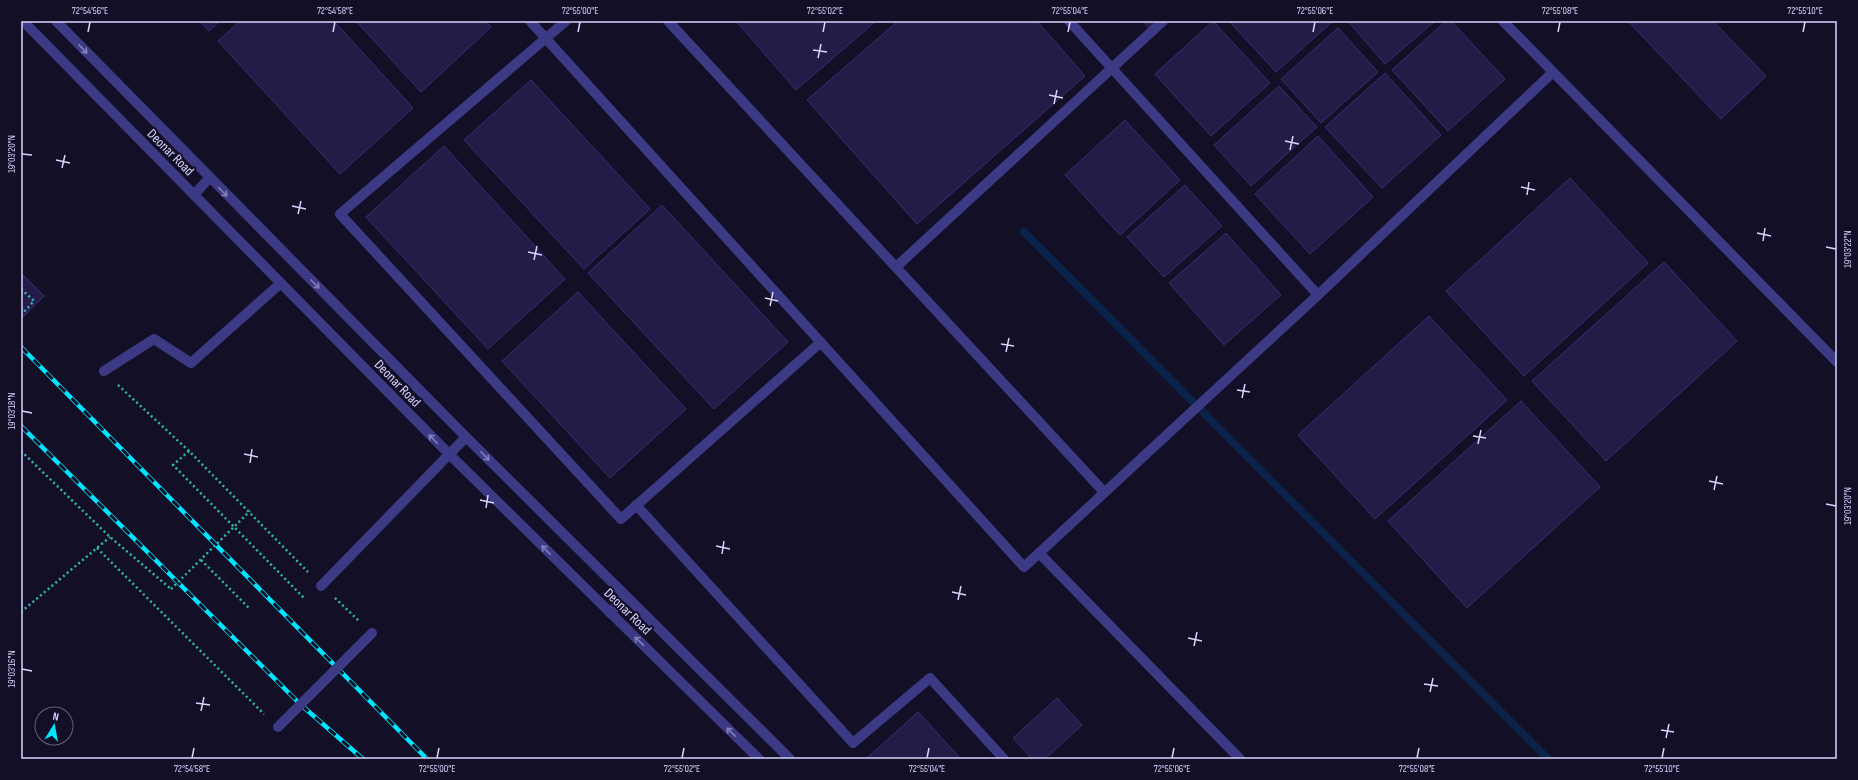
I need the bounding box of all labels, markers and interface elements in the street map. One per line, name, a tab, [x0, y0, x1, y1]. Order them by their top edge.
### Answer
text: 72°54'56"E	[72, 5, 108, 17]
text: 72°54'58"E	[317, 5, 353, 17]
text: 72°55'00"E	[562, 5, 598, 17]
text: 72°55'02"E	[807, 5, 843, 17]
text: 72°55'04"E	[1052, 5, 1088, 17]
text: 72°55'06"E	[1297, 5, 1333, 17]
text: 72°55'08"E	[1542, 5, 1578, 17]
text: 72°55'10"E	[1787, 5, 1823, 17]
one-way arrow	[78, 44, 88, 54]
street label: Deonar Road	[144, 125, 198, 179]
text: 19°03'20"N	[6, 135, 18, 173]
one-way arrow	[218, 187, 228, 197]
text: 19°03'22"N	[1842, 230, 1854, 268]
one-way arrow	[310, 279, 319, 289]
street label: Deonar Road	[371, 356, 424, 411]
text: 19°03'18"N	[6, 393, 18, 429]
one-way arrow	[429, 434, 438, 444]
one-way arrow	[480, 451, 490, 461]
text: 19°03'20"N	[1842, 487, 1854, 525]
one-way arrow	[541, 545, 551, 554]
street label: Deonar Road	[600, 585, 655, 638]
one-way arrow	[634, 636, 644, 646]
text: 19°03'16"N	[6, 651, 18, 687]
north arrow	[34, 706, 74, 746]
text: N	[52, 710, 60, 724]
one-way arrow	[726, 727, 736, 737]
text: 72°54'58"E	[174, 763, 210, 775]
text: 72°55'00"E	[419, 763, 455, 775]
text: 72°55'02"E	[664, 763, 700, 775]
text: 72°55'04"E	[909, 763, 945, 775]
text: 72°55'06"E	[1154, 763, 1190, 775]
text: 72°55'08"E	[1399, 763, 1435, 775]
text: 72°55'10"E	[1644, 763, 1680, 775]

